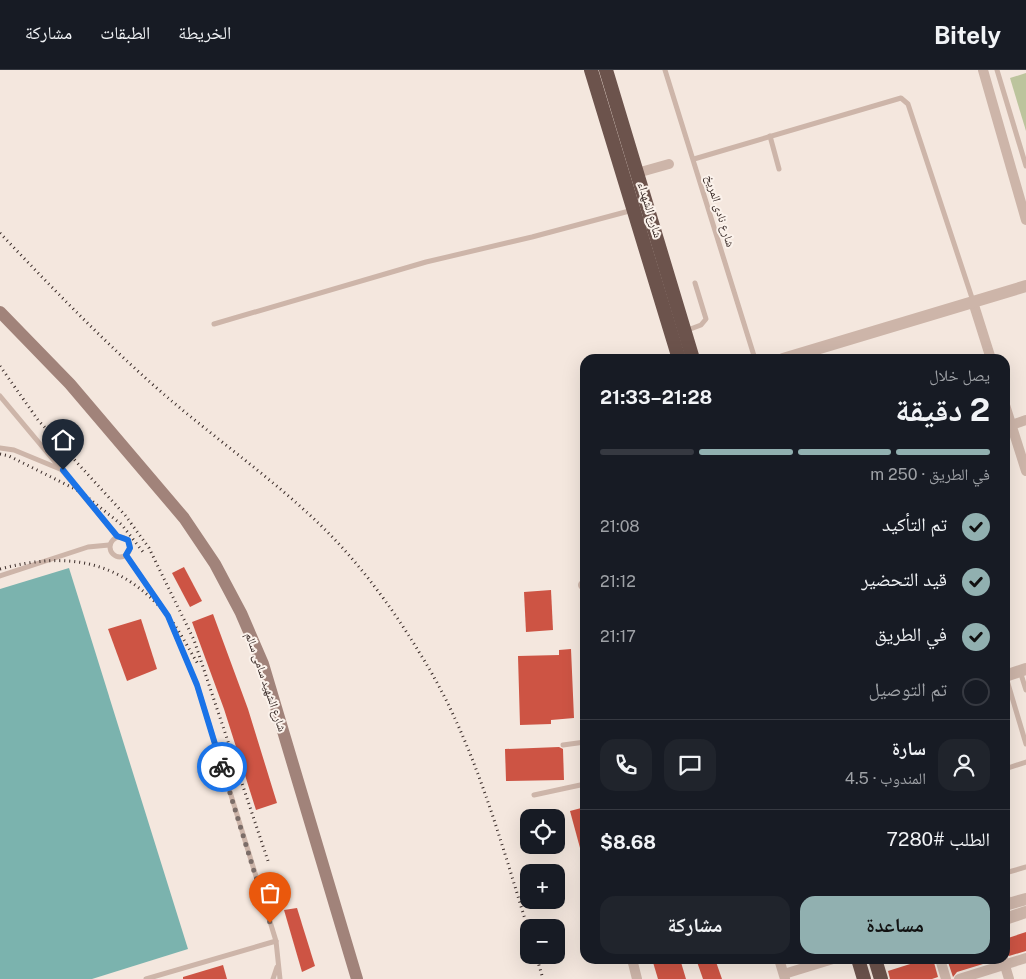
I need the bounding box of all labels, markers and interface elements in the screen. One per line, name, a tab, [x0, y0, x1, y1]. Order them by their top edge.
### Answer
text: Bitely	[934, 21, 1001, 49]
text: مشاركة	[25, 22, 72, 43]
text: الطبقات	[100, 22, 150, 43]
text: الخريطة	[178, 22, 231, 43]
street label: شارع نادى المريخ	[701, 173, 738, 249]
street label: شارع الشهداء	[634, 180, 665, 240]
text: يصل خلال	[929, 366, 990, 385]
text: 21:28–21:33	[600, 386, 712, 408]
text: 2 دقيقة	[895, 391, 990, 428]
pin	[42, 419, 84, 470]
icon: home	[49, 426, 77, 454]
text: في الطريق · 250 m	[870, 465, 990, 484]
text: تم التأكيد	[882, 513, 947, 535]
icon: check	[962, 513, 990, 541]
text: 21:08	[600, 517, 640, 536]
text: قيد التحضير	[861, 568, 947, 590]
icon: check	[962, 568, 990, 596]
text: 21:12	[600, 572, 636, 591]
text: في الطريق	[874, 623, 947, 645]
icon: check	[962, 623, 990, 651]
text: 21:17	[600, 627, 636, 646]
street label: شارع الشهيد سامى سالم	[242, 631, 290, 734]
text: تم التوصيل	[869, 678, 947, 700]
text: سارة	[892, 737, 926, 759]
button: phone	[600, 739, 652, 791]
button: chat	[664, 739, 716, 791]
button: person	[938, 739, 990, 791]
courier	[197, 742, 247, 792]
icon: bike	[208, 753, 236, 781]
text: المندوب · 4.5	[845, 769, 926, 788]
map controls	[520, 809, 565, 964]
button: locate	[520, 809, 565, 854]
text: الطلب #7280	[887, 828, 990, 850]
text: $8.68	[600, 831, 656, 853]
button: +	[520, 864, 565, 909]
pin	[249, 872, 291, 923]
icon: bag	[256, 879, 284, 907]
button: مشاركة	[600, 896, 790, 954]
button: مساعدة	[800, 896, 990, 954]
button: −	[520, 919, 565, 964]

